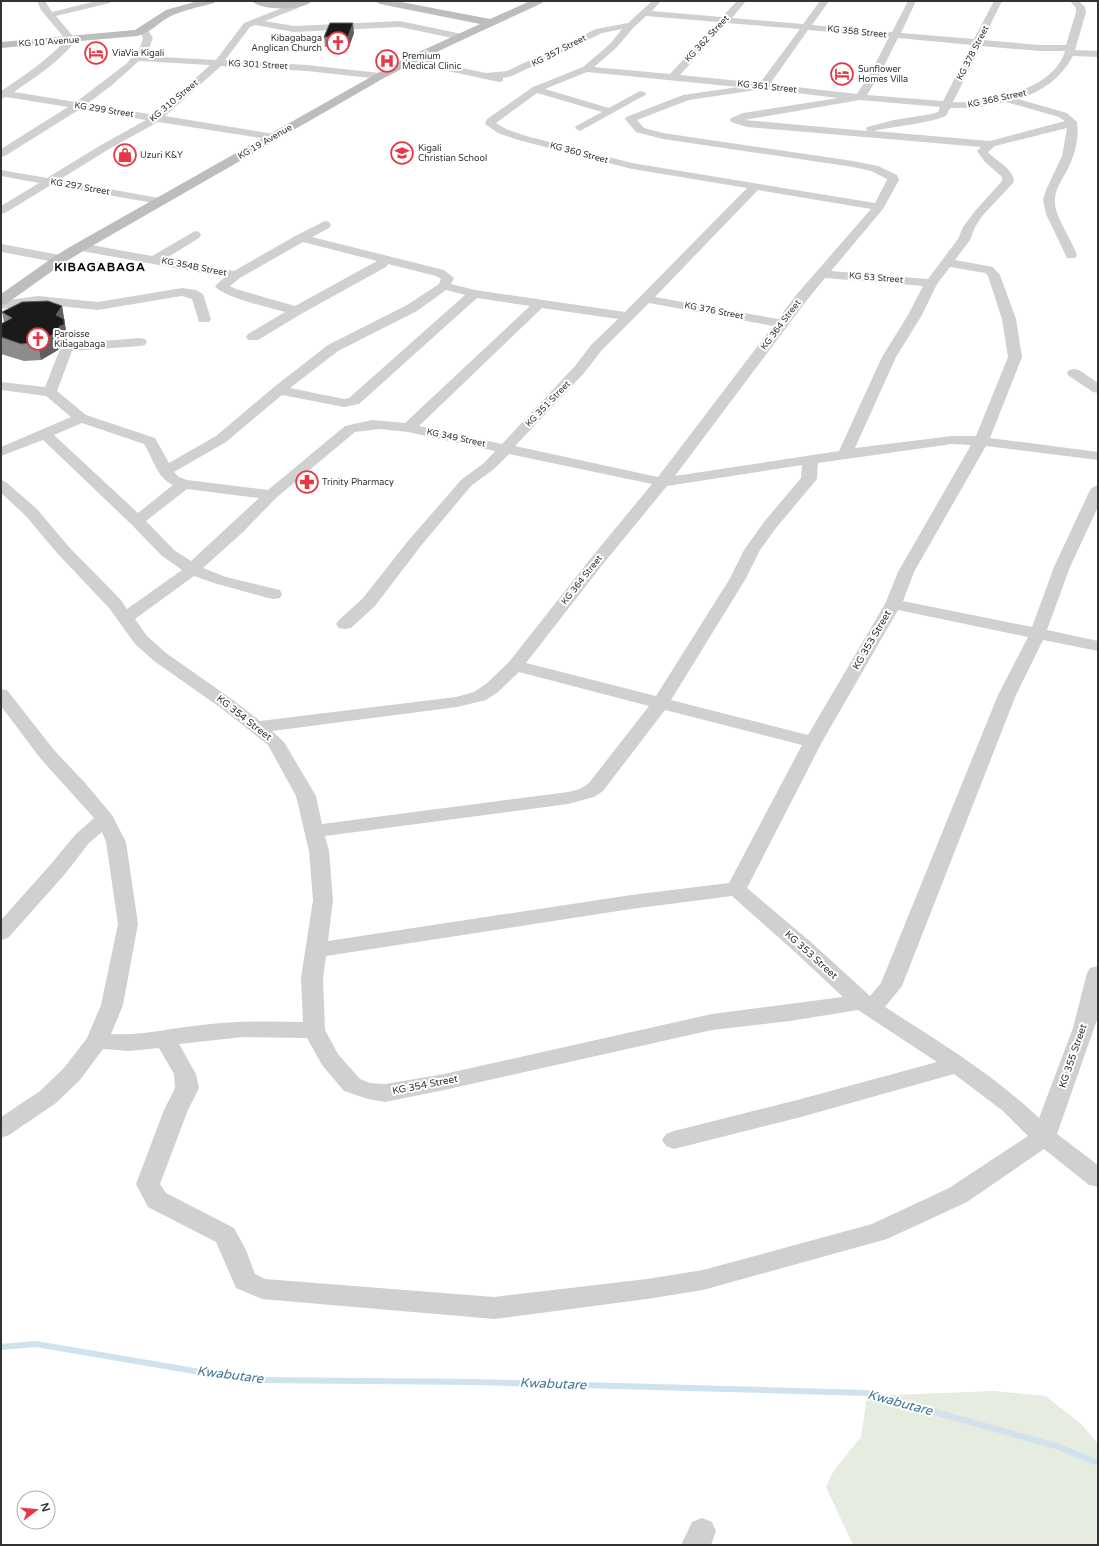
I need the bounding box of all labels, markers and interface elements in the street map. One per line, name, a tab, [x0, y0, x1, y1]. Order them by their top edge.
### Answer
street label: KG 362 Street	[683, 13, 732, 65]
street label: KG 358 Street	[827, 23, 888, 41]
street label: KG 378 Street	[954, 23, 992, 82]
church icon: Kibagabaga Anglican Church	[325, 30, 351, 56]
street label: KG 357 Street	[530, 32, 589, 70]
place label: Kibagabaga Anglican Church	[251, 33, 322, 54]
street label: KG 10 Avenue	[18, 34, 80, 50]
hotel icon: ViaVia Kigali	[83, 40, 109, 66]
place label: ViaVia Kigali	[112, 48, 164, 59]
hospital icon: Premium Medical Clinic	[374, 48, 400, 74]
place label: Premium Medical Clinic	[402, 51, 461, 72]
street label: KG 301 Street	[228, 58, 289, 72]
hotel icon: Sunflower Homes Villa	[829, 61, 855, 87]
place label: Sunflower Homes Villa	[858, 64, 908, 85]
street label: KG 310 Street	[148, 77, 201, 124]
street label: KG 361 Street	[737, 78, 798, 96]
street label: KG 368 Street	[967, 87, 1028, 111]
street label: KG 299 Street	[74, 100, 135, 120]
street label: KG 19 Avenue	[236, 122, 294, 162]
school or university icon: Kigali Christian School	[389, 140, 415, 166]
street label: KG 360 Street	[549, 140, 610, 166]
shop icon: Uzuri K&Y	[112, 142, 138, 168]
place label: Kigali Christian School	[418, 143, 487, 164]
place label: Uzuri K&Y	[140, 150, 183, 161]
street label: KG 297 Street	[50, 176, 111, 198]
street label: KG 354B Street	[160, 255, 228, 279]
district label: KIBAGABAGA	[54, 260, 146, 274]
street label: KG 53 Street	[848, 270, 904, 286]
street label: KG 364 Street	[759, 297, 804, 352]
street label: KG 376 Street	[684, 300, 745, 322]
church icon: Paroisse Kibagabaga	[25, 326, 51, 352]
place label: Paroisse Kibagabaga	[54, 329, 105, 350]
street label: KG 351 Street	[523, 378, 573, 429]
street label: KG 349 Street	[426, 426, 487, 450]
pharmacy icon: Trinity Pharmacy	[294, 469, 320, 495]
place label: Trinity Pharmacy	[322, 477, 394, 488]
street label: KG 364 Street	[559, 553, 605, 607]
street label: KG 353 Street	[850, 608, 894, 672]
street label: KG 354 Street	[214, 693, 274, 743]
street label: KG 353 Street	[782, 928, 840, 982]
street label: KG 355 Street	[1056, 1022, 1090, 1089]
street label: KG 354 Street	[391, 1073, 459, 1097]
water label: Kwabutare	[196, 1363, 265, 1387]
water label: Kwabutare	[519, 1375, 587, 1393]
water label: Kwabutare	[866, 1387, 935, 1420]
north arrow	[16, 1490, 56, 1530]
text: N	[38, 1501, 53, 1513]

